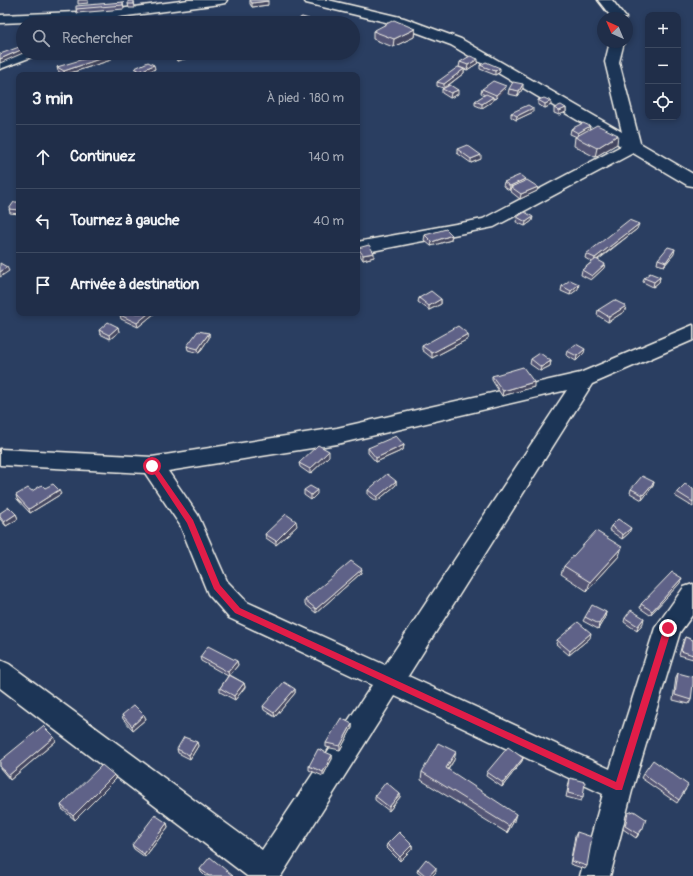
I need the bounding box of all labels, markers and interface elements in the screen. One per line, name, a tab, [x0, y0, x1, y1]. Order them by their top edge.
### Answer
north arrow	[597, 12, 633, 48]
map controls	[645, 12, 681, 120]
button: +	[645, 12, 681, 48]
search box	[16, 16, 360, 60]
icon: search	[30, 27, 52, 49]
text: Rechercher	[62, 29, 133, 48]
button: −	[645, 48, 681, 84]
button: locate	[645, 84, 681, 120]
text: 3 min	[32, 88, 73, 109]
text: À pied · 180 m	[266, 90, 344, 106]
icon: ahead	[32, 146, 54, 168]
text: Continuez	[70, 147, 135, 166]
text: 140 m	[308, 149, 344, 165]
icon: left	[32, 210, 54, 232]
text: Tournez à gauche	[70, 211, 180, 230]
text: 40 m	[313, 213, 344, 229]
icon: arrive	[32, 274, 54, 296]
text: Arrivée à destination	[70, 275, 199, 294]
route start	[143, 457, 161, 475]
route end	[659, 619, 677, 637]

